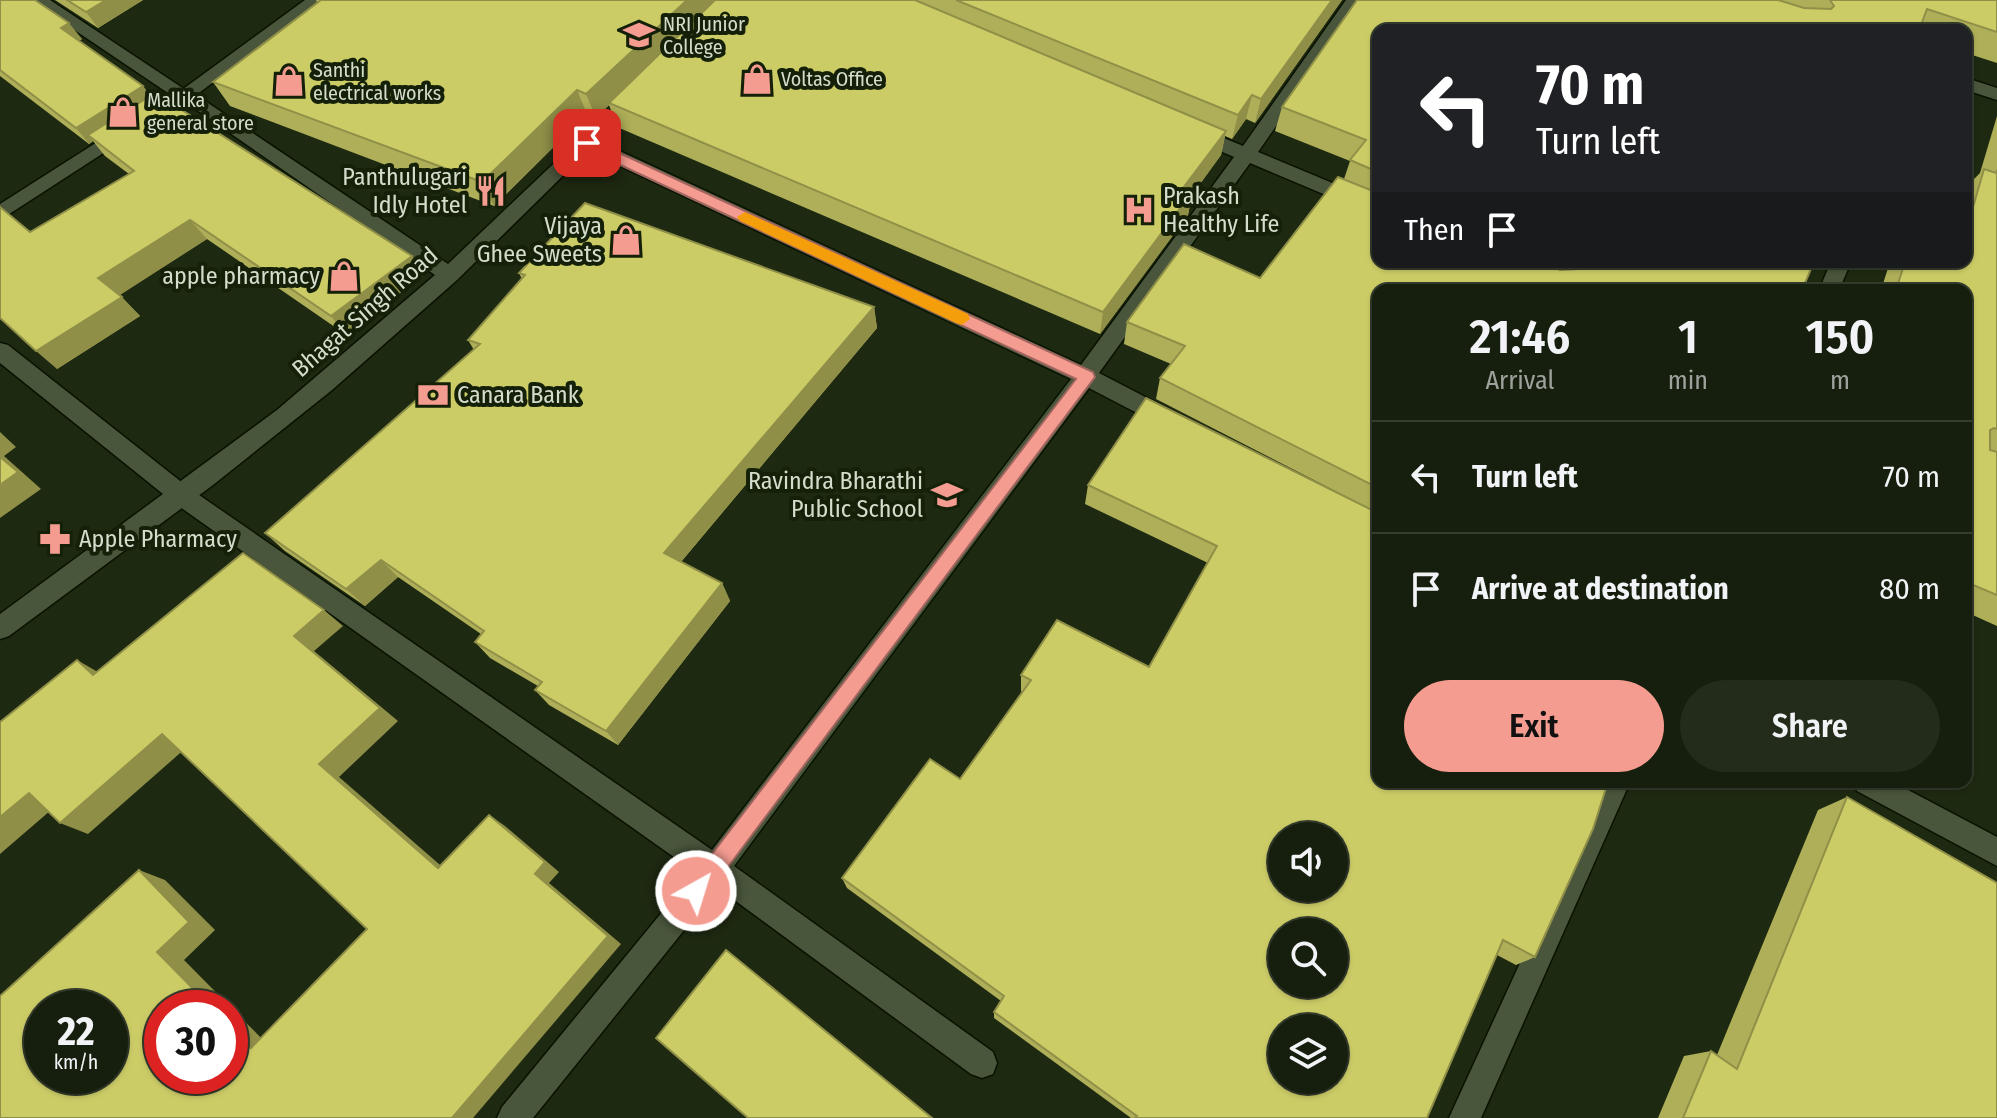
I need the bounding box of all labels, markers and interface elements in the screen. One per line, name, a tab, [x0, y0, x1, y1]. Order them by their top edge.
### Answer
place label: NRI Junior College	[663, 12, 745, 59]
school or university icon: NRI Junior College	[622, 18, 656, 52]
text: 70 m	[1536, 52, 1644, 119]
icon: left	[1404, 56, 1508, 160]
place label: Santhi electrical works	[313, 58, 441, 105]
shop icon: Voltas Office	[740, 62, 774, 96]
shop icon: Santhi electrical works	[272, 64, 306, 98]
place label: Voltas Office	[781, 67, 883, 91]
place label: Mallika general store	[147, 88, 254, 135]
shop icon: Mallika general store	[106, 95, 140, 129]
pin	[553, 109, 621, 177]
text: Turn left	[1536, 120, 1660, 164]
icon: arrive	[565, 121, 609, 165]
place label: Panthulugari Idly Hotel	[342, 163, 467, 219]
restaurant icon: Panthulugari Idly Hotel	[474, 174, 508, 208]
place label: Prakash Healthy Life	[1163, 182, 1279, 238]
hospital icon: Prakash Healthy Life	[1122, 193, 1156, 227]
icon: arrive	[1480, 208, 1524, 252]
place label: Vijaya Ghee Sweets	[477, 212, 602, 268]
text: Then	[1404, 212, 1464, 248]
shop icon: Vijaya Ghee Sweets	[609, 223, 643, 257]
street label: Bhagat Singh Road	[287, 241, 443, 383]
shop icon: apple pharmacy	[327, 259, 361, 293]
place label: apple pharmacy	[162, 262, 320, 290]
text: 21:46	[1469, 308, 1570, 366]
text: 1	[1678, 308, 1698, 366]
text: 150	[1805, 308, 1875, 366]
text: Arrival	[1485, 365, 1554, 396]
text: min	[1668, 365, 1708, 396]
text: m	[1830, 365, 1850, 396]
bank icon: Canara Bank	[416, 378, 450, 412]
place label: Canara Bank	[457, 381, 580, 409]
icon: left	[1404, 455, 1448, 499]
text: Turn left	[1472, 459, 1578, 495]
text: 70 m	[1882, 459, 1940, 495]
place label: Ravindra Bharathi Public School	[748, 467, 923, 523]
school or university icon: Ravindra Bharathi Public School	[930, 478, 964, 512]
pharmacy icon: Apple Pharmacy	[38, 522, 72, 556]
place label: Apple Pharmacy	[79, 525, 237, 553]
icon: arrive	[1404, 567, 1448, 611]
text: Arrive at destination	[1472, 571, 1729, 607]
text: 80 m	[1879, 571, 1940, 607]
button: Exit	[1404, 680, 1664, 772]
button: Share	[1680, 680, 1940, 772]
map controls	[1268, 822, 1348, 1094]
button: sound	[1268, 822, 1348, 902]
position arrow	[654, 849, 738, 933]
button: search	[1268, 918, 1348, 998]
speed limit sign: 30	[144, 990, 248, 1094]
text: 22	[57, 1008, 95, 1056]
button: layers	[1268, 1014, 1348, 1094]
text: km/h	[54, 1050, 98, 1074]

